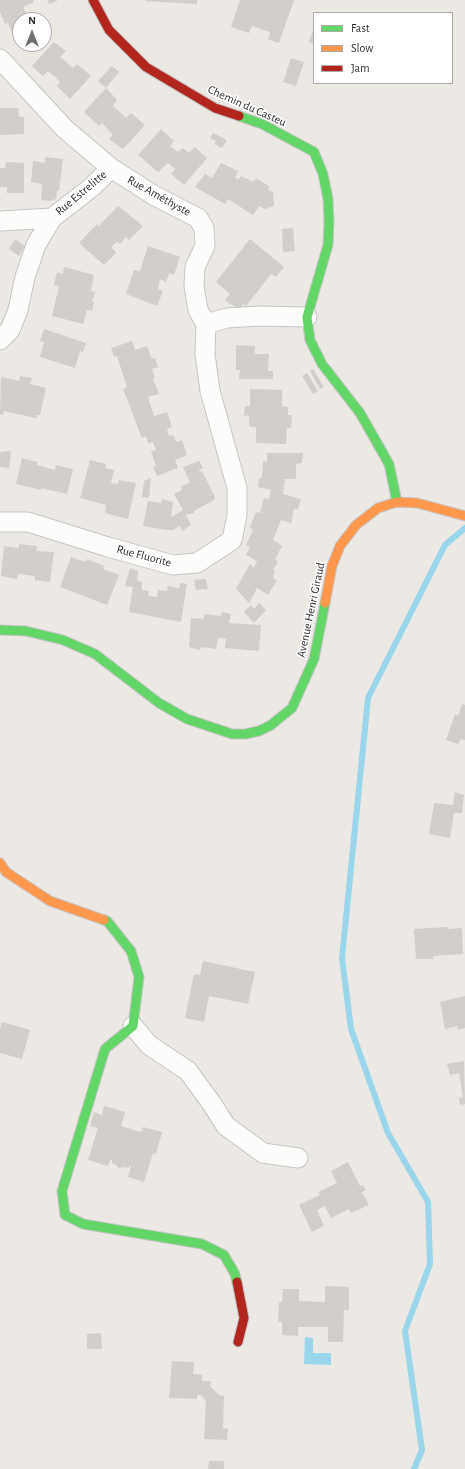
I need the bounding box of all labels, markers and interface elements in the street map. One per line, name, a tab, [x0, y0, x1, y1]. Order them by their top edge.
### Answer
north arrow	[12, 12, 52, 52]
legend	[313, 12, 453, 84]
text: N	[28, 15, 36, 26]
text: Fast	[351, 22, 370, 34]
text: Slow	[351, 42, 373, 54]
text: Jam	[351, 62, 370, 74]
street label: Chemin du Casteu	[205, 82, 289, 130]
street label: Rue Estrelitte	[52, 167, 110, 219]
street label: Rue Améthyste	[125, 173, 193, 219]
street label: Rue Fluorite	[115, 542, 173, 570]
street label: Avenue Henri Giraud	[294, 561, 328, 659]

